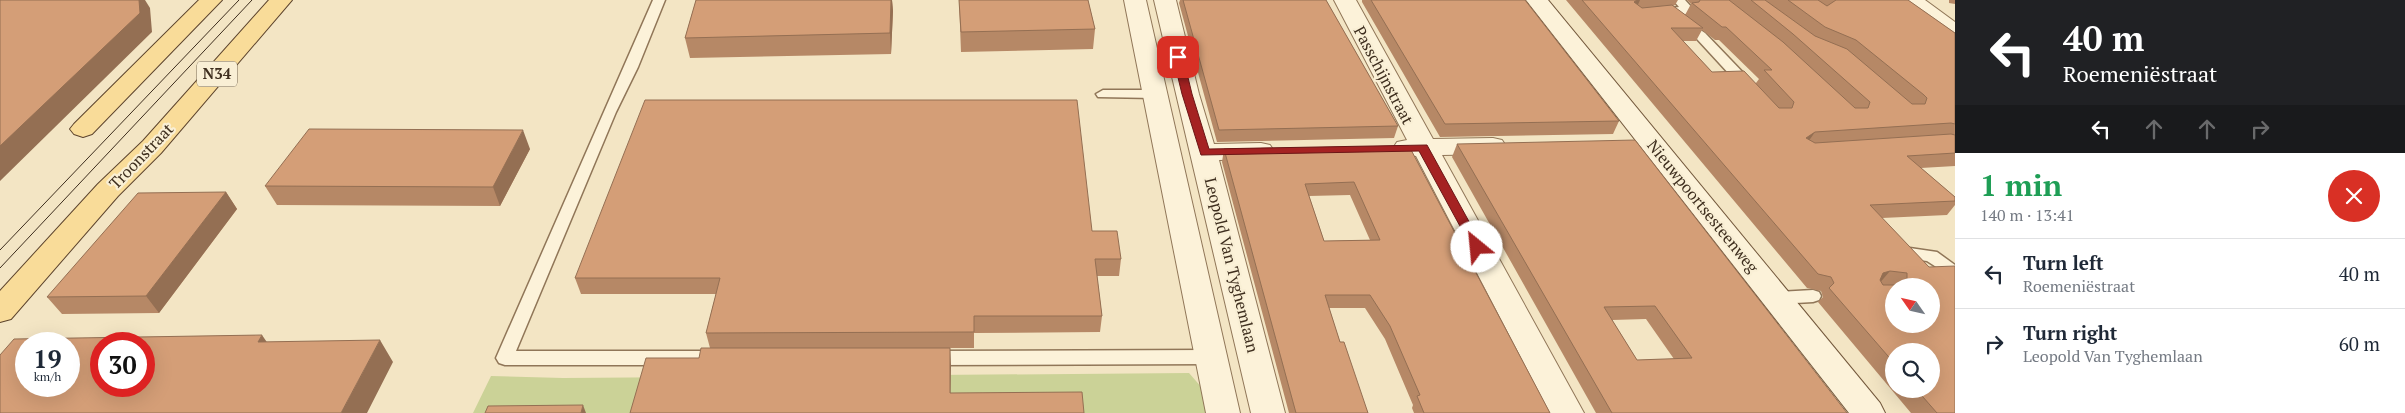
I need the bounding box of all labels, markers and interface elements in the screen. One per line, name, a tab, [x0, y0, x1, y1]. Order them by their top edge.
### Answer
text: 40 m	[2063, 15, 2144, 61]
icon: left	[1980, 20, 2045, 85]
street label: Passchijnstraat	[1349, 22, 1419, 128]
pin	[1157, 36, 1199, 78]
icon: arrive	[1164, 43, 1192, 71]
text: Roemeniëstraat	[2063, 59, 2217, 88]
road number: N34	[197, 62, 237, 86]
icon: left	[2087, 115, 2115, 143]
icon: ahead	[2140, 115, 2168, 143]
icon: ahead	[2193, 115, 2221, 143]
icon: right	[2246, 115, 2274, 143]
street label: Troonstraat	[104, 118, 178, 194]
street label: Nieuwpoortsesteenweg	[1642, 135, 1764, 278]
text: 1 min	[1980, 165, 2062, 205]
button: close	[2328, 170, 2380, 222]
street label: Leopold Van Tyghemlaan	[1200, 175, 1265, 355]
text: 140 m · 13:41	[1980, 204, 2074, 226]
position arrow	[1450, 220, 1502, 272]
text: Turn left	[2023, 250, 2104, 275]
icon: left	[1980, 260, 2008, 288]
text: 40 m	[2339, 261, 2380, 286]
text: Roemeniëstraat	[2023, 275, 2135, 297]
north arrow	[1885, 278, 1940, 332]
map controls	[1885, 278, 1940, 398]
text: Turn right	[2023, 320, 2117, 345]
icon: right	[1980, 330, 2008, 358]
text: 60 m	[2339, 331, 2380, 356]
speed limit sign: 30	[90, 332, 155, 397]
text: 19	[33, 342, 62, 375]
button: search	[1885, 343, 1940, 398]
text: Leopold Van Tyghemlaan	[2023, 345, 2203, 367]
text: km/h	[34, 369, 61, 384]

